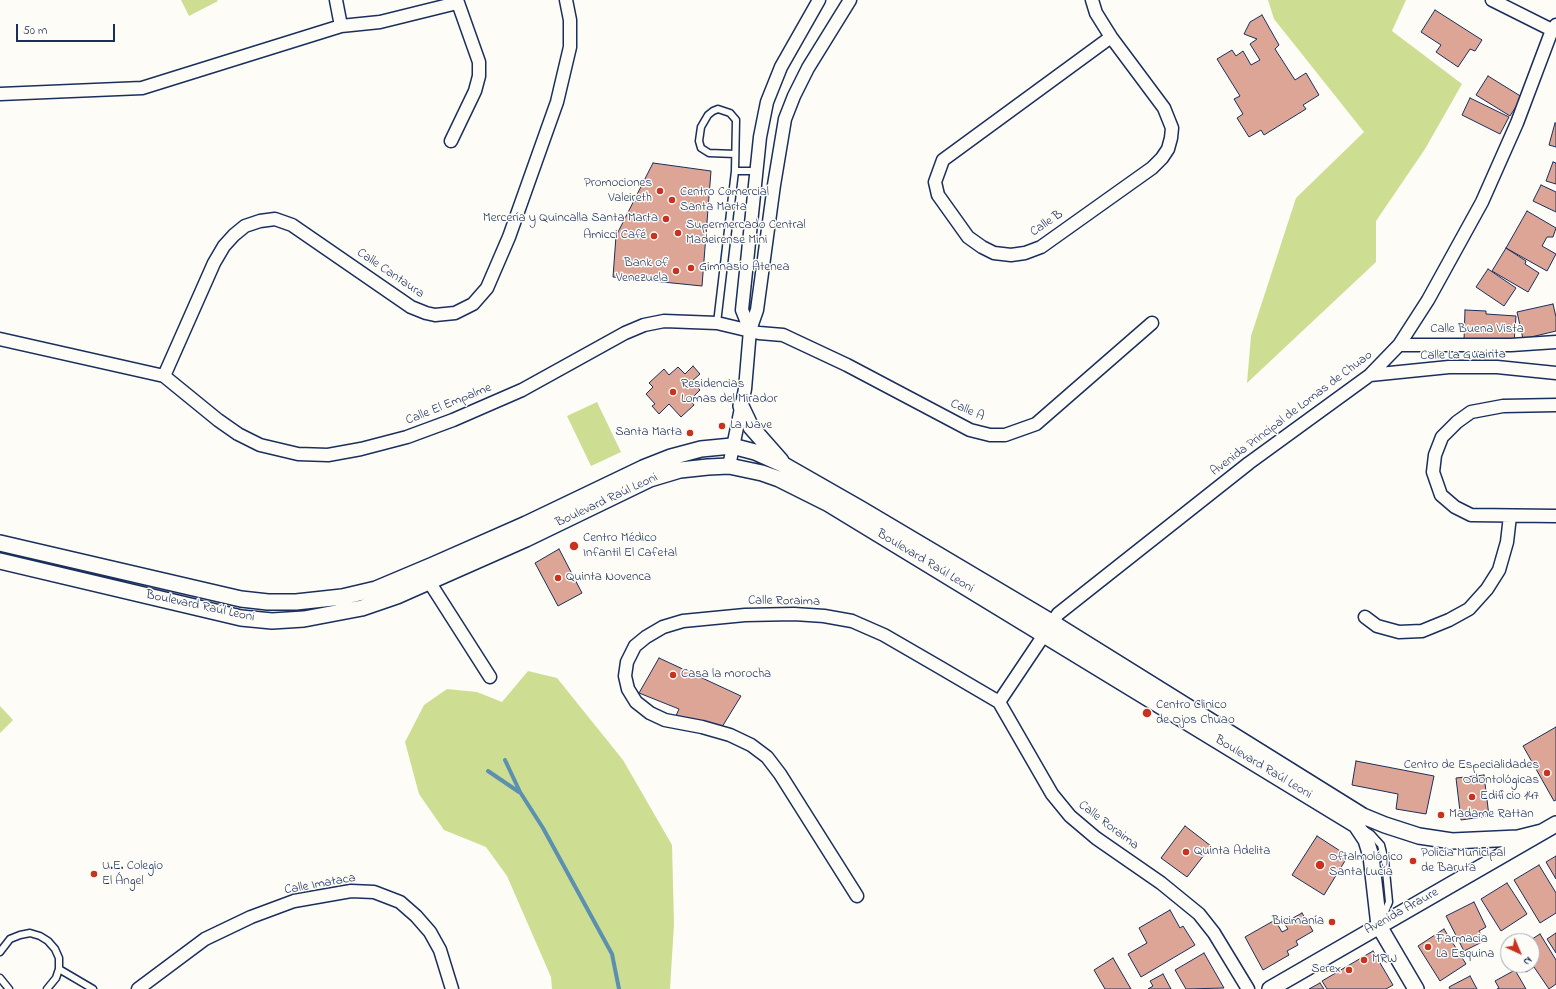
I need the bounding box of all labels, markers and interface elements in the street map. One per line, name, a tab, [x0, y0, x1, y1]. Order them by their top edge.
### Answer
scale bar	[18, 16, 117, 42]
text: 50 m	[23, 22, 47, 40]
place label: Promociones Valeireth	[584, 176, 652, 207]
place label: Centro Comercial Santa Marta	[680, 185, 769, 216]
marker: Promociones Valeireth	[655, 186, 665, 196]
marker: Centro Comercial Santa Marta	[667, 195, 677, 205]
street label: Calle B	[1028, 207, 1066, 241]
place label: Mercería y Quincalla Santa Marta	[483, 211, 658, 227]
marker: Mercería y Quincalla Santa Marta	[661, 214, 671, 224]
place label: Supermercado Central Madeirense Mini	[686, 218, 806, 249]
place label: Amicci Café	[583, 228, 646, 244]
marker: Supermercado Central Madeirense Mini	[673, 228, 683, 238]
marker: Amicci Café	[649, 231, 659, 241]
street label: Calle Cantaura	[353, 246, 427, 302]
place label: Bank of Venezuela	[616, 256, 668, 287]
place label: Gimnasio Atenea	[699, 260, 789, 276]
marker: Gimnasio Atenea	[686, 263, 696, 273]
marker: Bank of Venezuela	[671, 266, 681, 276]
street label: Calle Buena Vista	[1430, 322, 1524, 338]
street label: Calle La Guairita	[1420, 347, 1506, 365]
street label: Avenida Principal de Lomas de Chuao	[1208, 348, 1376, 480]
place label: Residencias Lomas del Mirador	[681, 377, 777, 408]
street label: Calle El Empalme	[404, 381, 494, 429]
marker: Residencias Lomas del Mirador	[668, 387, 678, 397]
street label: Calle A	[948, 397, 986, 425]
place label: La Nave	[730, 418, 772, 434]
marker: La Nave	[717, 421, 727, 431]
place label: Santa Marta	[615, 425, 682, 441]
marker: Santa Marta	[685, 428, 695, 438]
street label: Boulevard Raúl Leoni	[554, 471, 660, 531]
street label: Boulevard Raúl Leoni	[874, 527, 976, 597]
place label: Centro Médico Infantil El Cafetal	[583, 531, 677, 562]
marker: Centro Médico Infantil El Cafetal	[568, 540, 580, 552]
place label: Quinta Novenca	[566, 570, 651, 586]
marker: Quinta Novenca	[553, 573, 563, 583]
street label: Boulevard Raúl Leoni	[144, 588, 256, 626]
street label: Calle Roraima	[748, 594, 820, 610]
place label: Casa la morocha	[681, 667, 771, 683]
marker: Casa la morocha	[668, 670, 678, 680]
place label: Centro Clinico de Ojos Chuao	[1156, 698, 1235, 729]
marker: Centro Clinico de Ojos Chuao	[1141, 707, 1153, 719]
street label: Boulevard Raúl Leoni	[1212, 733, 1314, 803]
place label: Centro de Especialidades Odontológicas	[1404, 758, 1539, 789]
marker: Centro de Especialidades Odontológicas	[1542, 768, 1552, 778]
place label: Edificio 147	[1480, 789, 1539, 805]
marker: Edificio 147	[1467, 792, 1477, 802]
street label: Calle Roraima	[1075, 798, 1141, 854]
place label: Madame Rattan	[1449, 807, 1534, 823]
marker: Madame Rattan	[1436, 810, 1446, 820]
place label: Quinta Adelita	[1194, 844, 1270, 860]
place label: Policía Municipal de Baruta	[1421, 846, 1505, 877]
marker: Quinta Adelita	[1181, 847, 1191, 857]
place label: Oftalmológico Santa Lucía	[1329, 850, 1403, 881]
marker: Policía Municipal de Baruta	[1408, 856, 1418, 866]
place label: U.E. Colegio El Ángel	[102, 859, 163, 890]
marker: Oftalmológico Santa Lucía	[1314, 859, 1326, 871]
marker: U.E. Colegio El Ángel	[89, 869, 99, 879]
street label: Calle Imataca	[283, 871, 357, 899]
street label: Avenida Araure	[1362, 885, 1442, 939]
place label: Bicimanía	[1272, 914, 1324, 930]
marker: Bicimanía	[1327, 917, 1337, 927]
place label: Farmacia La Esquina	[1436, 932, 1494, 963]
north arrow	[1500, 933, 1540, 973]
marker: Farmacia La Esquina	[1423, 942, 1433, 952]
place label: MRW	[1372, 952, 1397, 968]
text: N	[1519, 953, 1536, 969]
marker: MRW	[1359, 955, 1369, 965]
place label: Serex	[1311, 962, 1341, 978]
marker: Serex	[1344, 965, 1354, 975]

